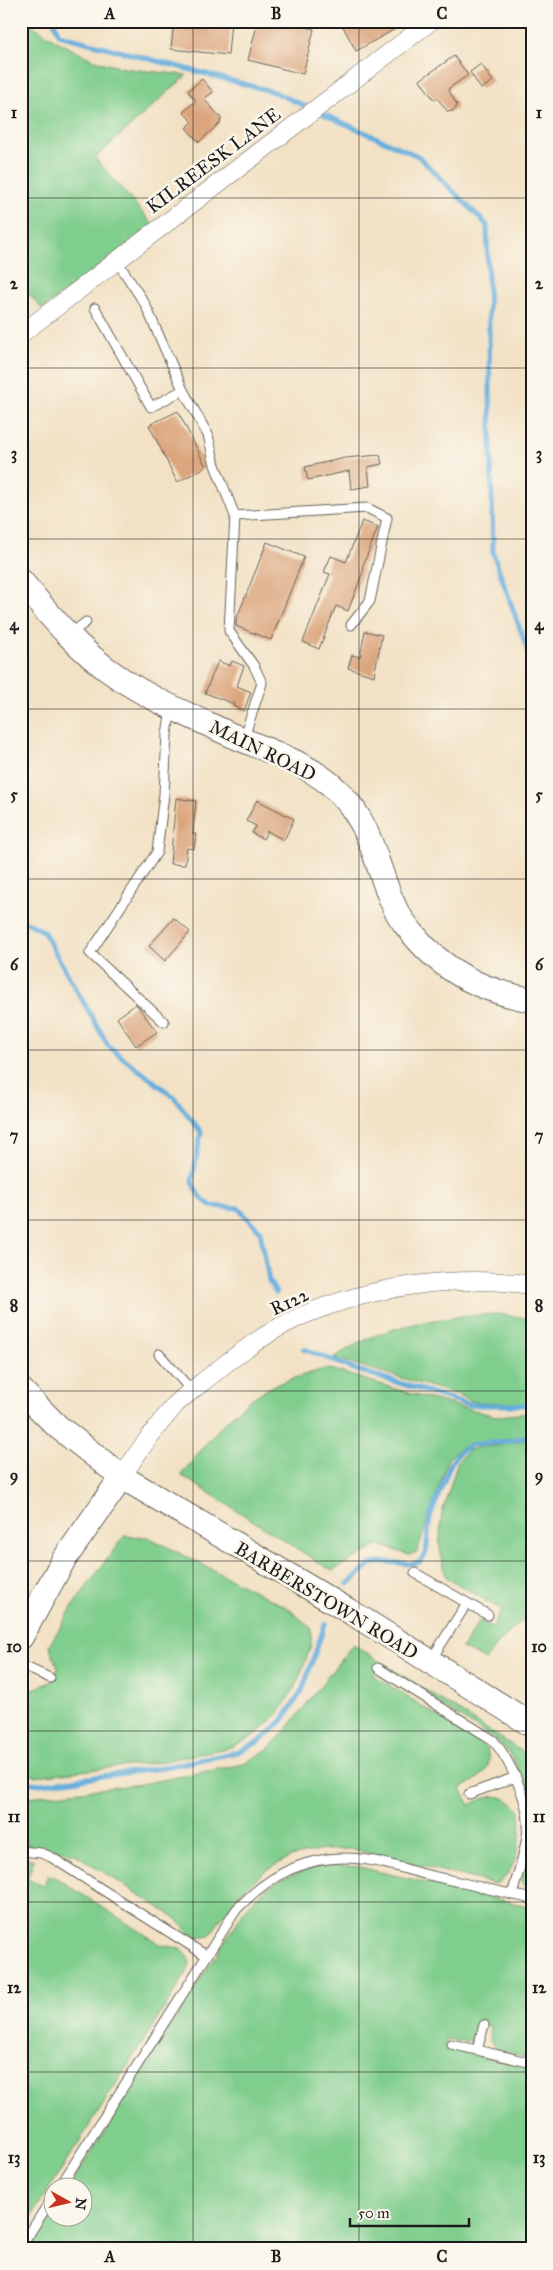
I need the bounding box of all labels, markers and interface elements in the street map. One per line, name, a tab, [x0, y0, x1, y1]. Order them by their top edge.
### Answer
text: A	[104, 4, 116, 23]
text: B	[271, 4, 281, 23]
text: C	[437, 4, 448, 23]
street label: KILREESK LANE	[142, 102, 285, 218]
text: 1	[11, 103, 18, 122]
text: 1	[536, 103, 543, 122]
text: 2	[10, 274, 19, 293]
text: 2	[535, 274, 544, 293]
text: 3	[11, 444, 17, 464]
text: 3	[536, 444, 542, 464]
text: 4	[10, 615, 20, 635]
text: 4	[535, 615, 545, 635]
street label: MAIN ROAD	[206, 715, 320, 786]
text: 5	[10, 785, 18, 804]
text: 5	[535, 785, 543, 804]
text: 6	[10, 955, 19, 974]
text: 6	[535, 955, 544, 974]
text: 7	[10, 1126, 19, 1145]
text: 7	[535, 1126, 544, 1145]
street label: R122	[266, 1282, 313, 1320]
text: 8	[10, 1296, 18, 1315]
text: 8	[535, 1296, 543, 1315]
text: 9	[10, 1466, 18, 1486]
text: 9	[535, 1466, 543, 1486]
street label: BARBERSTOWN ROAD	[231, 1537, 422, 1664]
text: 10	[6, 1637, 22, 1656]
text: 10	[531, 1637, 547, 1656]
text: 11	[8, 1807, 21, 1826]
text: 11	[533, 1807, 546, 1826]
text: 12	[7, 1978, 22, 1997]
text: 12	[532, 1978, 547, 1997]
text: 13	[8, 2148, 20, 2168]
text: 13	[533, 2148, 545, 2168]
north arrow	[42, 2178, 92, 2228]
scale bar	[350, 2195, 469, 2227]
text: N	[71, 2197, 90, 2211]
text: 50 m	[358, 2204, 390, 2222]
text: A	[104, 2247, 116, 2266]
text: B	[271, 2247, 281, 2266]
text: C	[437, 2247, 448, 2266]

